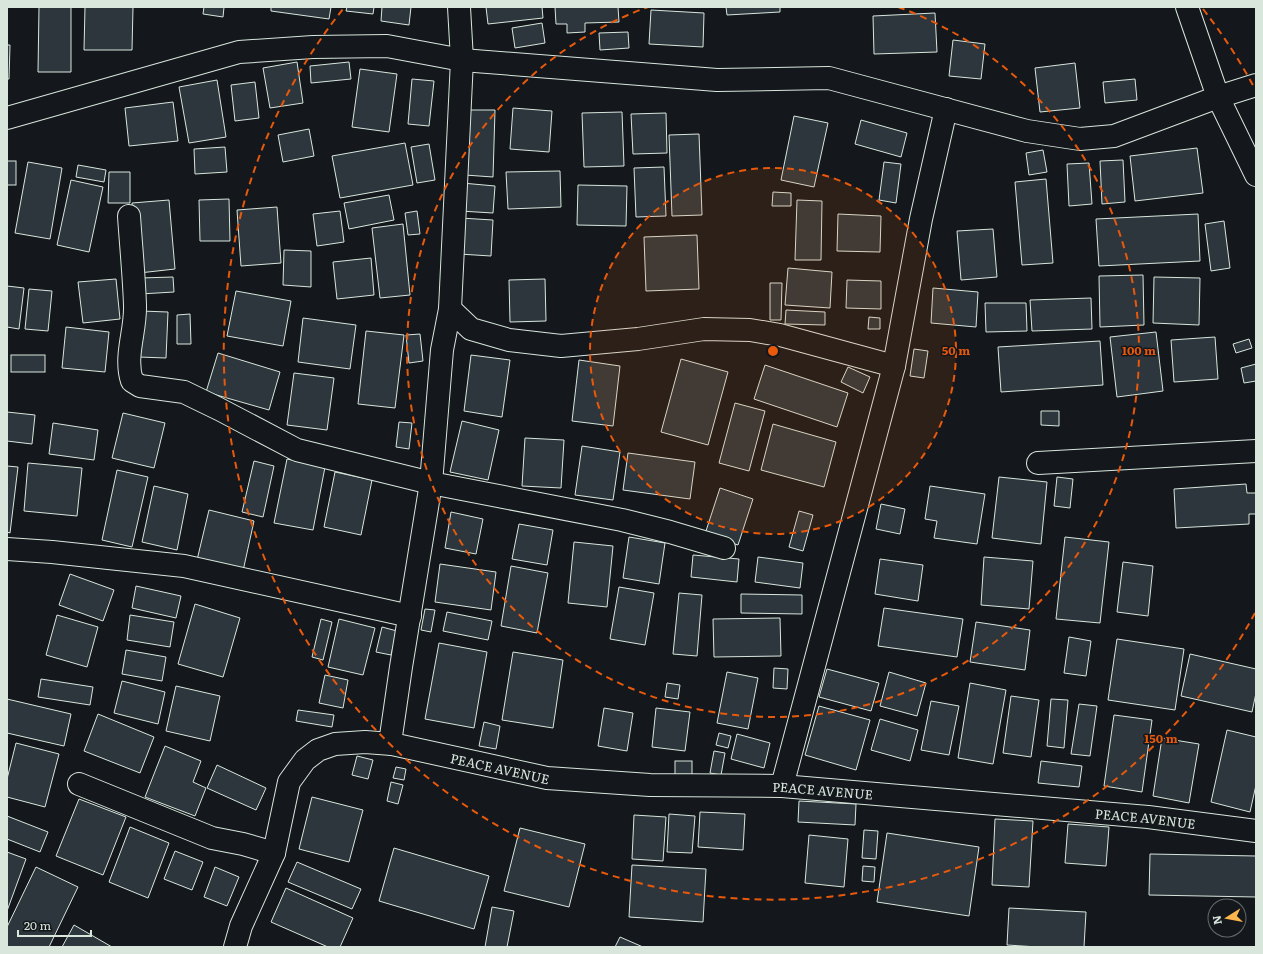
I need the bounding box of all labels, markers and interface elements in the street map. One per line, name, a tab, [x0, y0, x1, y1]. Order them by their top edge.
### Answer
text: 50 m	[942, 341, 970, 359]
text: 100 m	[1122, 341, 1156, 359]
centre of rings	[766, 344, 780, 358]
text: 150 m	[1144, 729, 1178, 747]
street label: PEACE AVENUE	[449, 748, 552, 788]
street label: PEACE AVENUE	[772, 776, 874, 803]
street label: PEACE AVENUE	[1094, 803, 1197, 833]
north arrow	[1207, 898, 1247, 938]
scale bar	[18, 912, 91, 938]
text: N	[1207, 914, 1225, 926]
text: 20 m	[24, 916, 51, 934]

